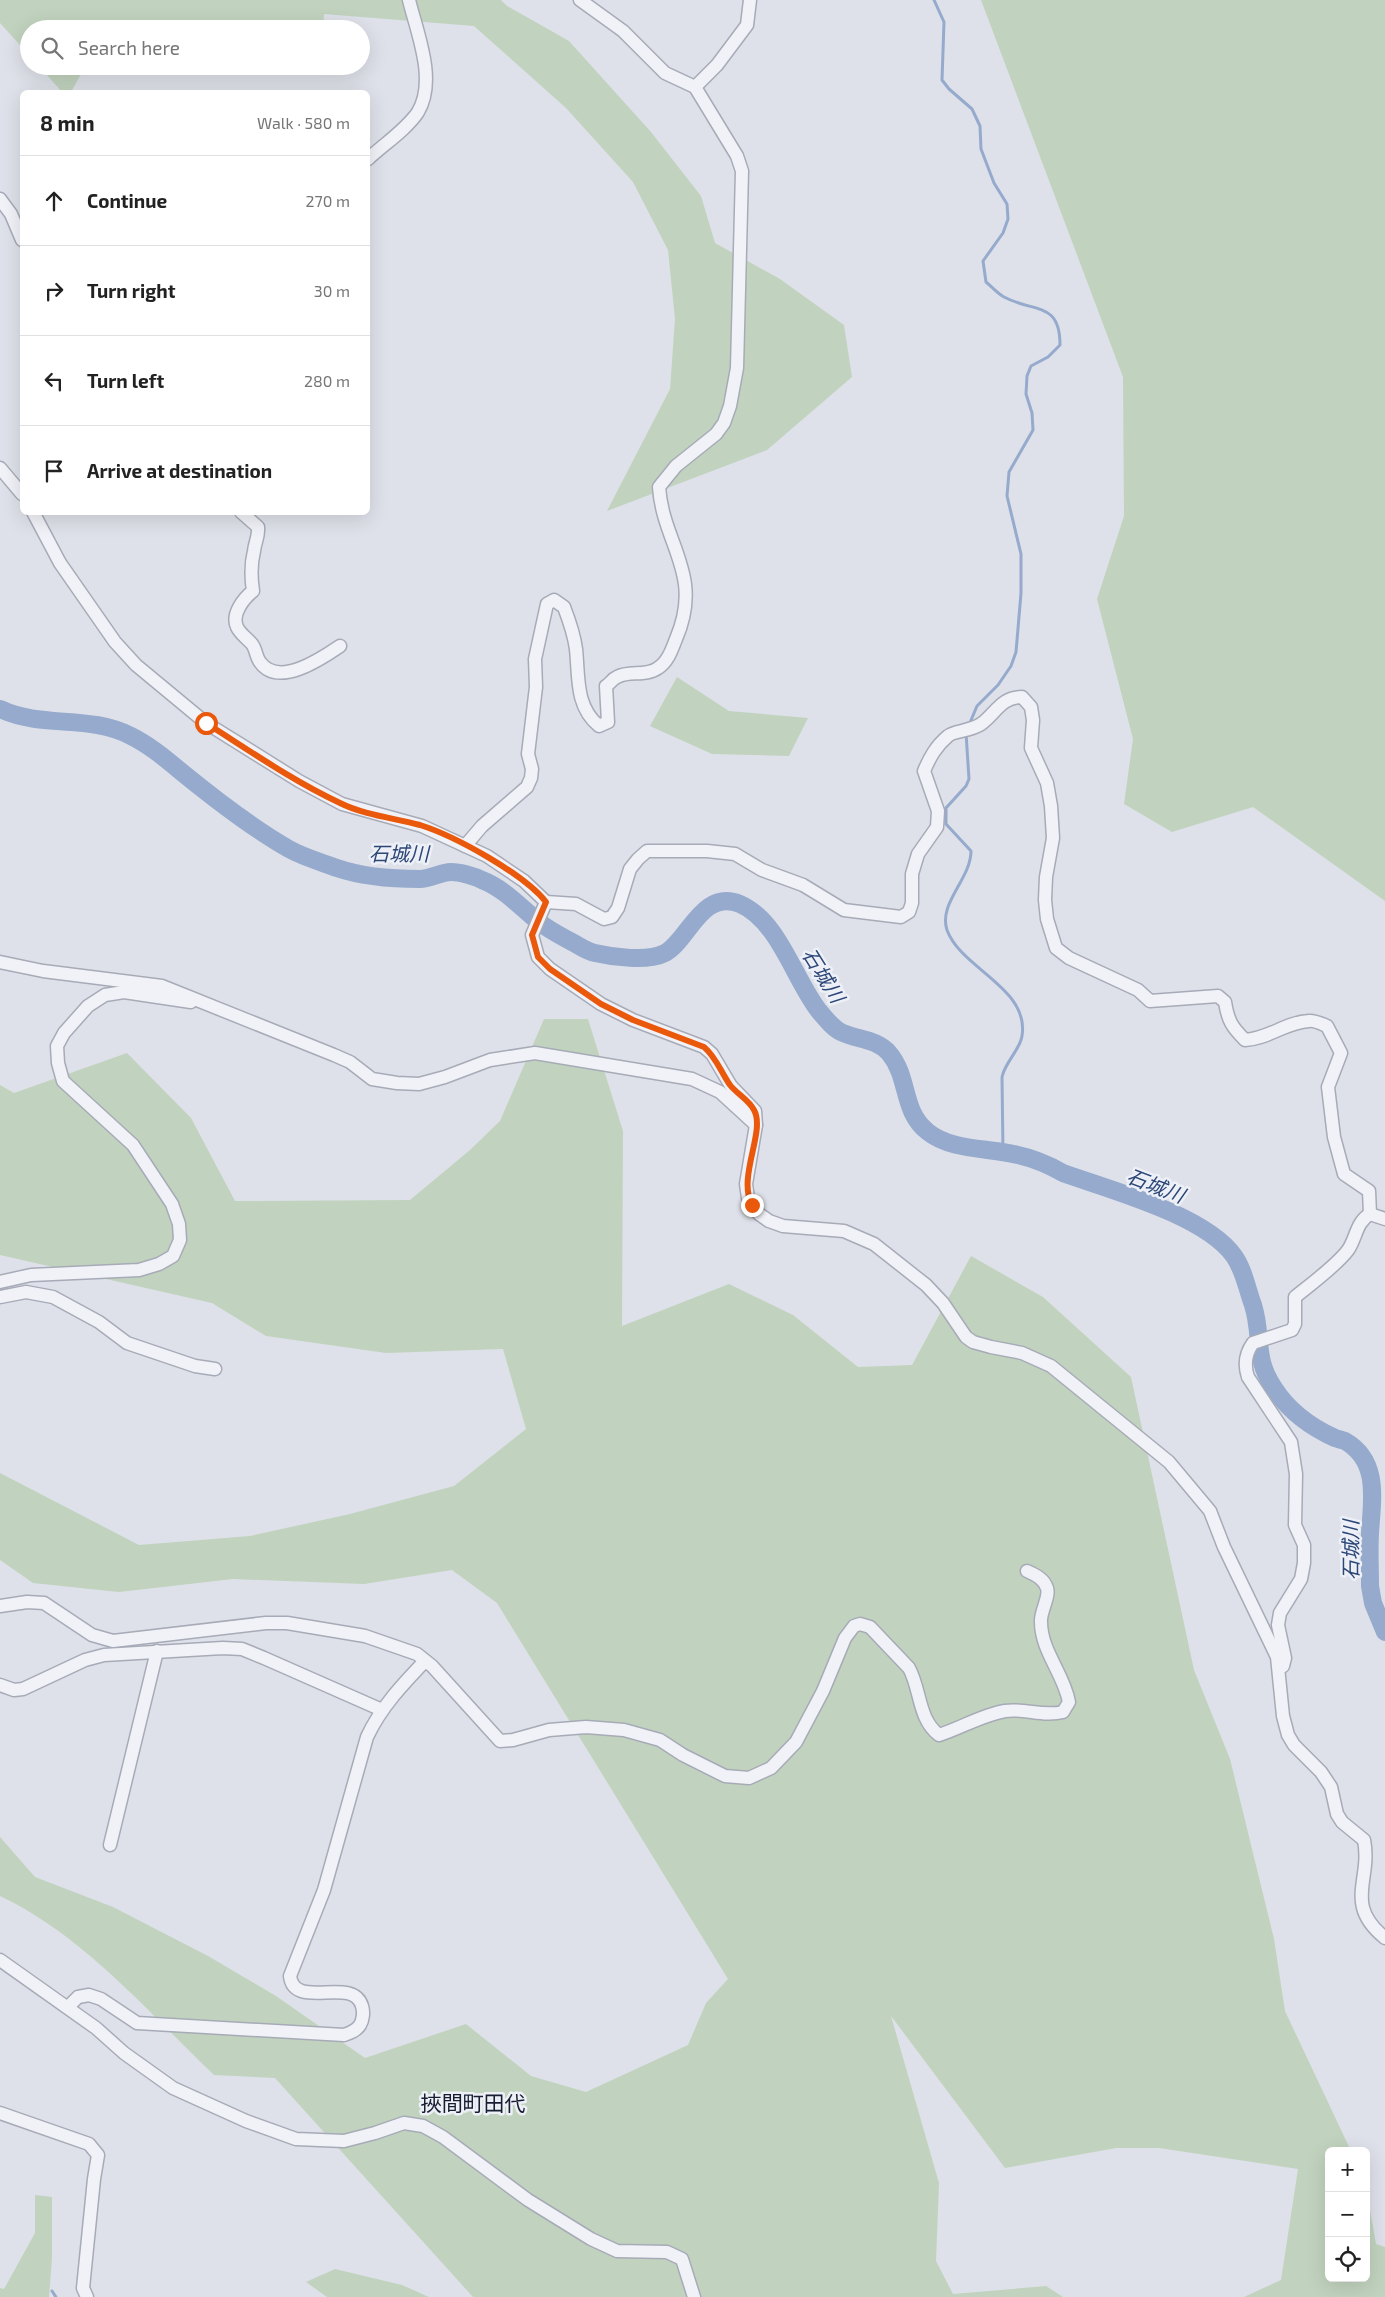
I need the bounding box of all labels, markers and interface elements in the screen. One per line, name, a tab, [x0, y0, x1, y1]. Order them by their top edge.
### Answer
search box	[20, 20, 370, 75]
icon: search	[38, 34, 66, 62]
text: Search here	[78, 36, 180, 59]
text: 8 min	[40, 110, 95, 135]
text: Walk · 580 m	[257, 113, 350, 132]
icon: ahead	[40, 187, 68, 215]
text: Continue	[87, 189, 167, 212]
text: 270 m	[306, 191, 350, 210]
icon: right	[40, 277, 68, 305]
text: Turn right	[87, 279, 175, 302]
text: 30 m	[314, 281, 350, 300]
icon: left	[40, 367, 68, 395]
text: Turn left	[87, 369, 164, 392]
text: 280 m	[304, 371, 350, 390]
icon: arrive	[40, 457, 68, 485]
text: Arrive at destination	[87, 459, 272, 482]
route start	[195, 712, 218, 735]
water label: 石城川	[369, 841, 431, 865]
water label: 石城川	[798, 943, 851, 1008]
water label: 石城川	[1124, 1163, 1190, 1208]
route end	[741, 1194, 764, 1217]
water label: 石城川	[1338, 1518, 1362, 1580]
district label: 挾間町田代	[421, 2090, 526, 2115]
map controls	[1325, 2147, 1370, 2282]
button: +	[1325, 2147, 1370, 2192]
button: −	[1325, 2192, 1370, 2237]
button: locate	[1325, 2237, 1370, 2282]

